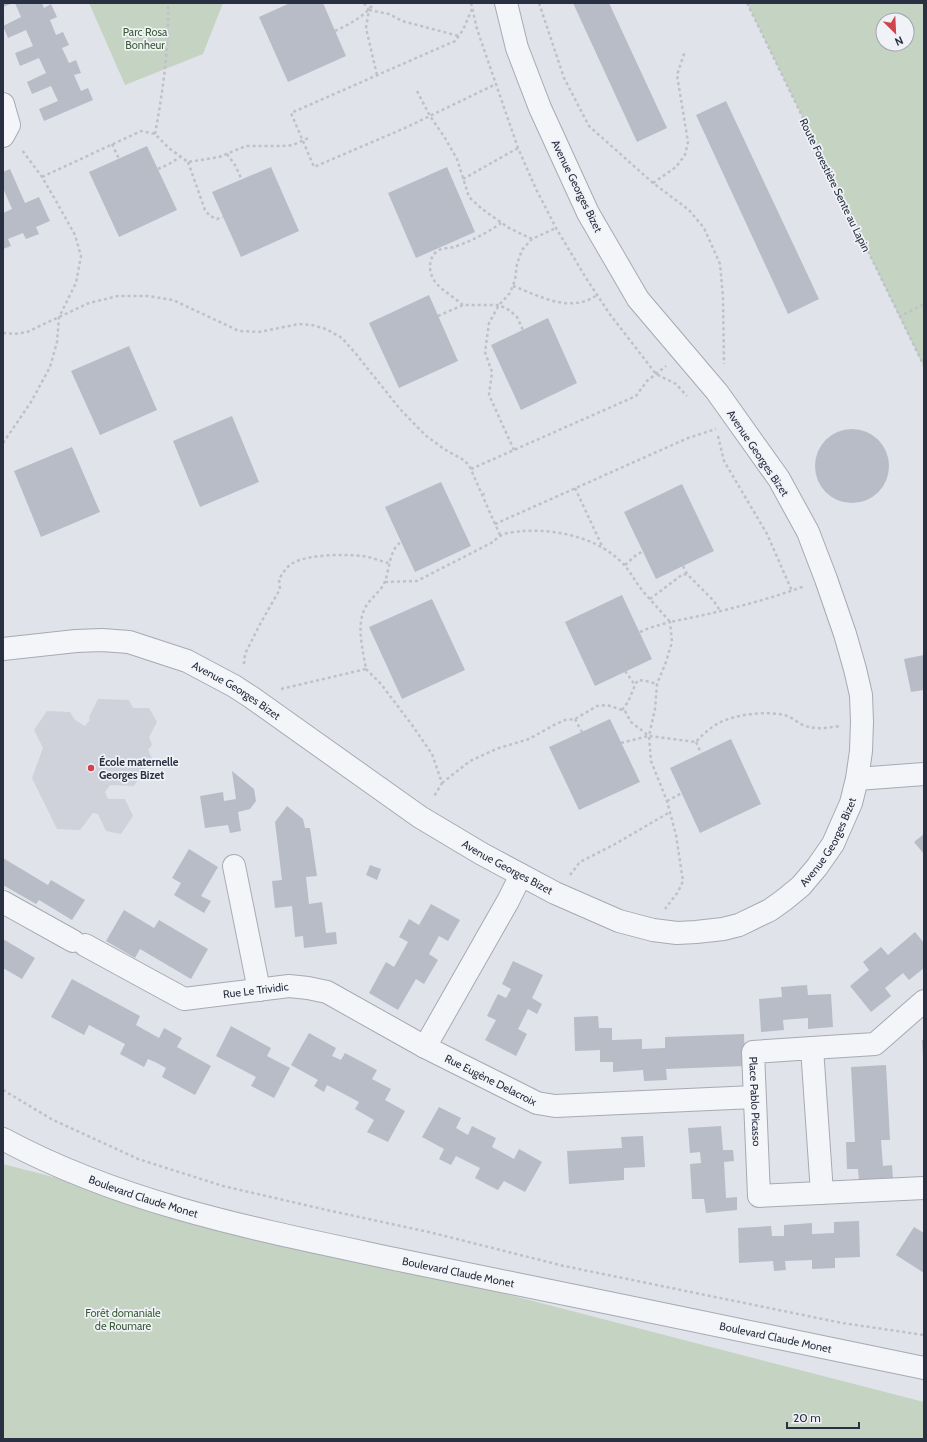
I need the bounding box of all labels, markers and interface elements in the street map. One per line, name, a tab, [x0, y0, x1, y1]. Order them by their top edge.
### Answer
north arrow	[875, 12, 915, 52]
park label: Parc Rosa Bonheur	[123, 25, 168, 52]
text: N	[893, 33, 905, 49]
street label: Route Forestière Sente au Lapin	[797, 116, 873, 254]
street label: Avenue Georges Bizet	[549, 137, 606, 235]
street label: Avenue Georges Bizet	[724, 407, 792, 499]
street label: Avenue Georges Bizet	[190, 658, 284, 723]
place label: École maternelle Georges Bizet	[99, 755, 179, 782]
marker: École maternelle Georges Bizet	[86, 763, 96, 773]
street label: Avenue Georges Bizet	[797, 796, 859, 889]
street label: Avenue Georges Bizet	[459, 837, 555, 898]
street label: Rue Le Trividic	[222, 979, 289, 1001]
street label: Rue Eugène Delacroix	[443, 1051, 540, 1109]
street label: Place Pablo Picasso	[746, 1056, 764, 1147]
street label: Boulevard Claude Monet	[87, 1172, 200, 1221]
street label: Boulevard Claude Monet	[401, 1254, 516, 1290]
park label: Forêt domaniale de Roumare	[85, 1306, 161, 1333]
street label: Boulevard Claude Monet	[718, 1319, 833, 1356]
scale bar	[787, 1404, 859, 1430]
text: 20 m	[793, 1410, 821, 1425]

